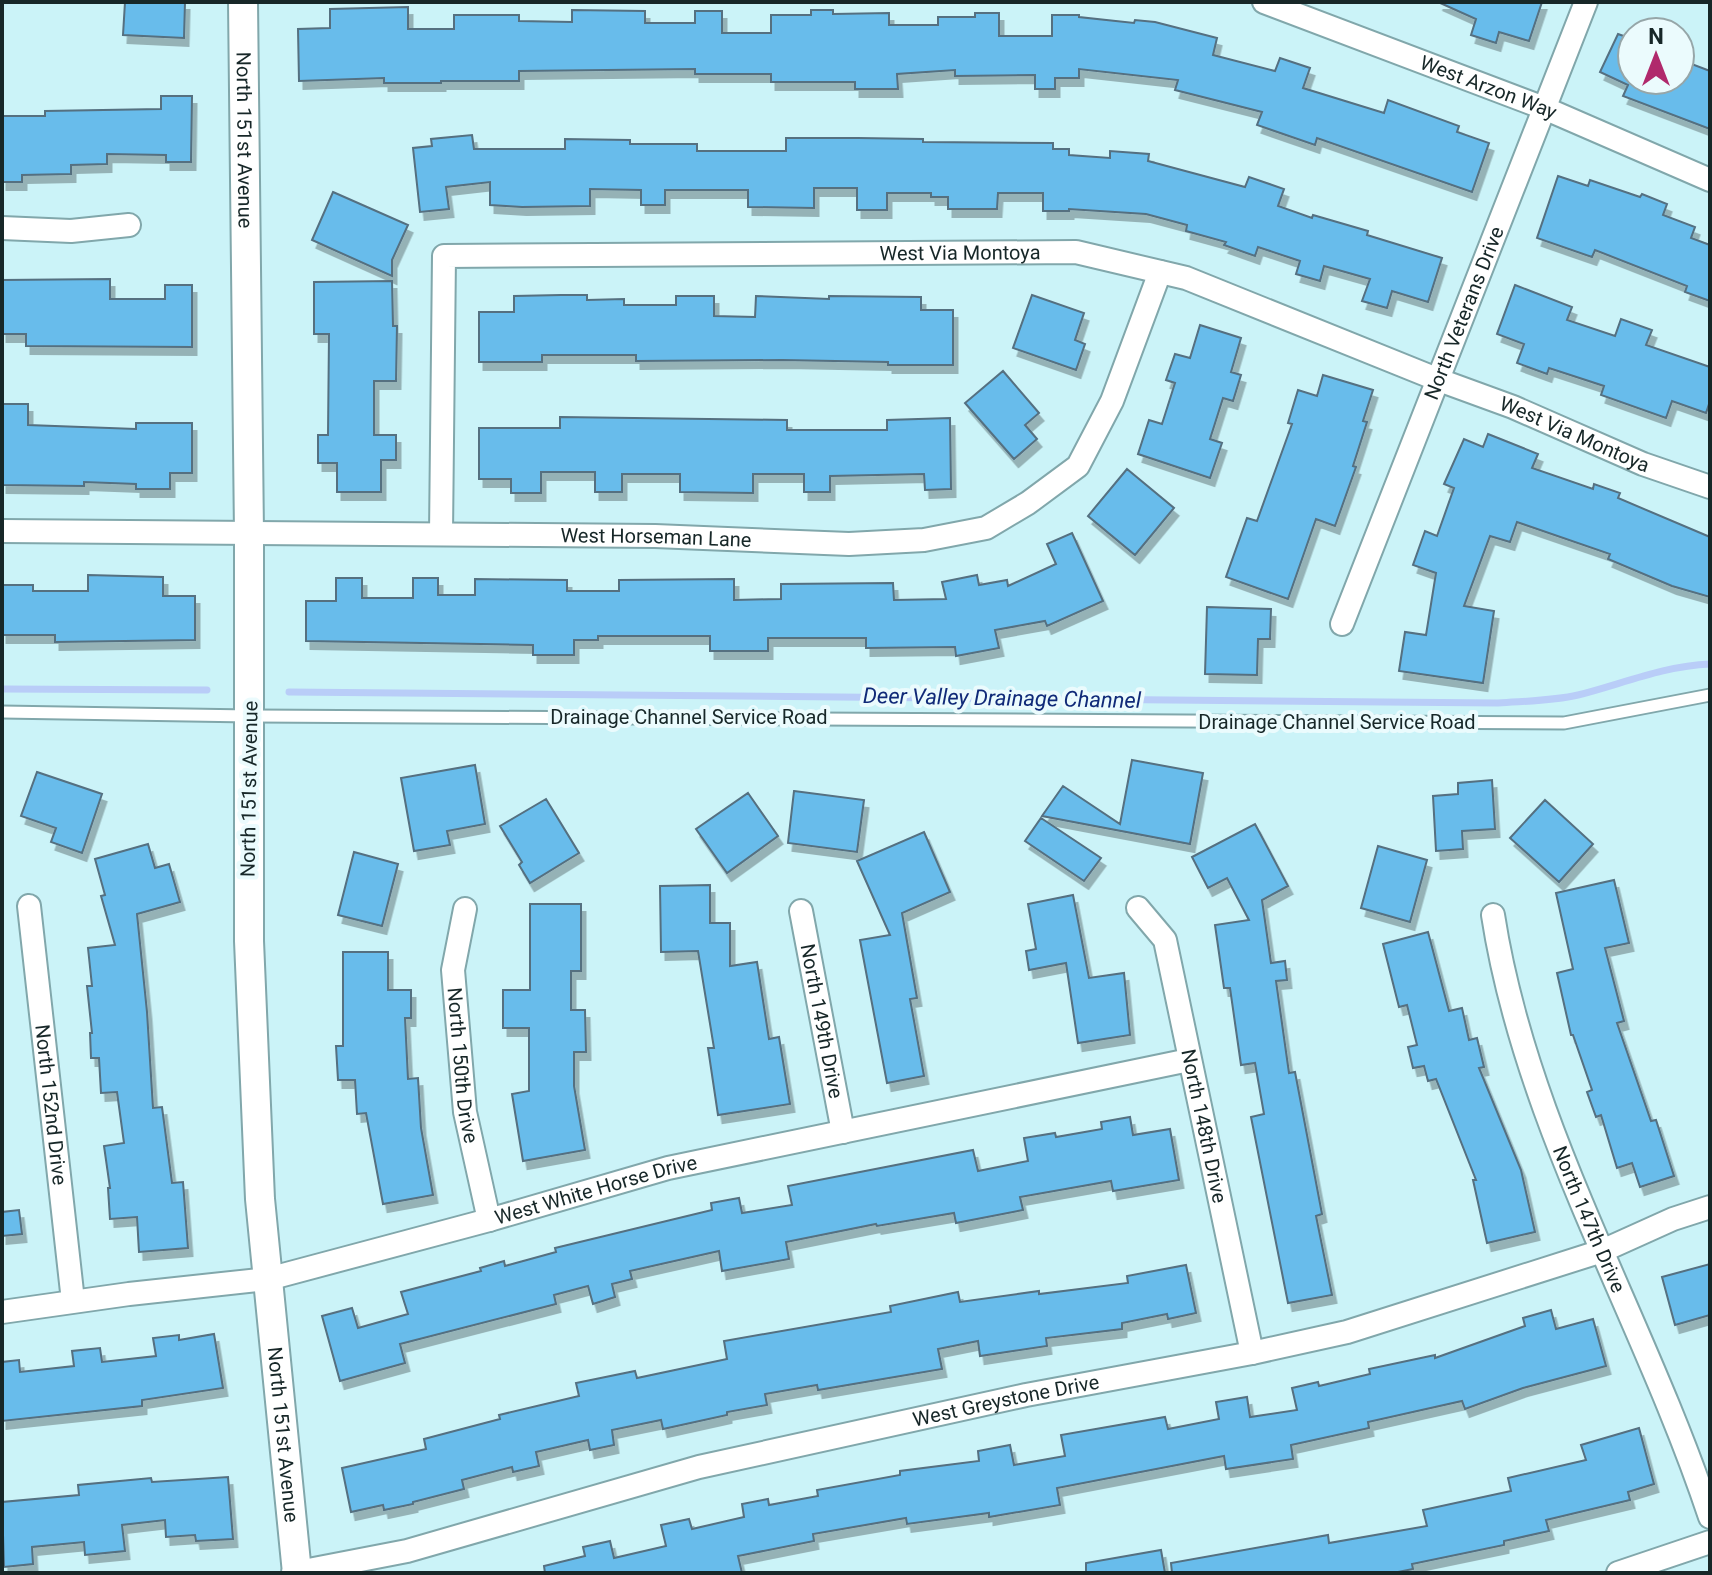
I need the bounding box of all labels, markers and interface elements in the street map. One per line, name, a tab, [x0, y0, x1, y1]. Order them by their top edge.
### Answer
north arrow	[1616, 16, 1696, 96]
text: N	[1648, 24, 1664, 49]
street label: West Arzon Way	[1417, 50, 1561, 124]
street label: North 151st Avenue	[232, 52, 258, 228]
street label: North Veterans Drive	[1419, 223, 1509, 403]
street label: West Via Montoya	[879, 240, 1041, 265]
street label: West Via Montoya	[1496, 391, 1653, 477]
street label: West Horseman Lane	[560, 523, 752, 552]
water label: Deer Valley Drainage Channel	[863, 683, 1142, 713]
street label: North 151st Avenue	[235, 701, 263, 877]
street label: Drainage Channel Service Road	[550, 705, 828, 729]
street label: Drainage Channel Service Road	[1198, 710, 1476, 734]
street label: North 149th Drive	[795, 942, 848, 1100]
street label: North 150th Drive	[443, 986, 484, 1146]
street label: North 152nd Drive	[30, 1023, 72, 1186]
street label: North 148th Drive	[1176, 1047, 1232, 1205]
street label: North 147th Drive	[1548, 1143, 1631, 1296]
street label: West White Horse Drive	[492, 1150, 699, 1230]
street label: North 151st Avenue	[263, 1346, 304, 1524]
street label: West Greystone Drive	[910, 1370, 1101, 1432]

